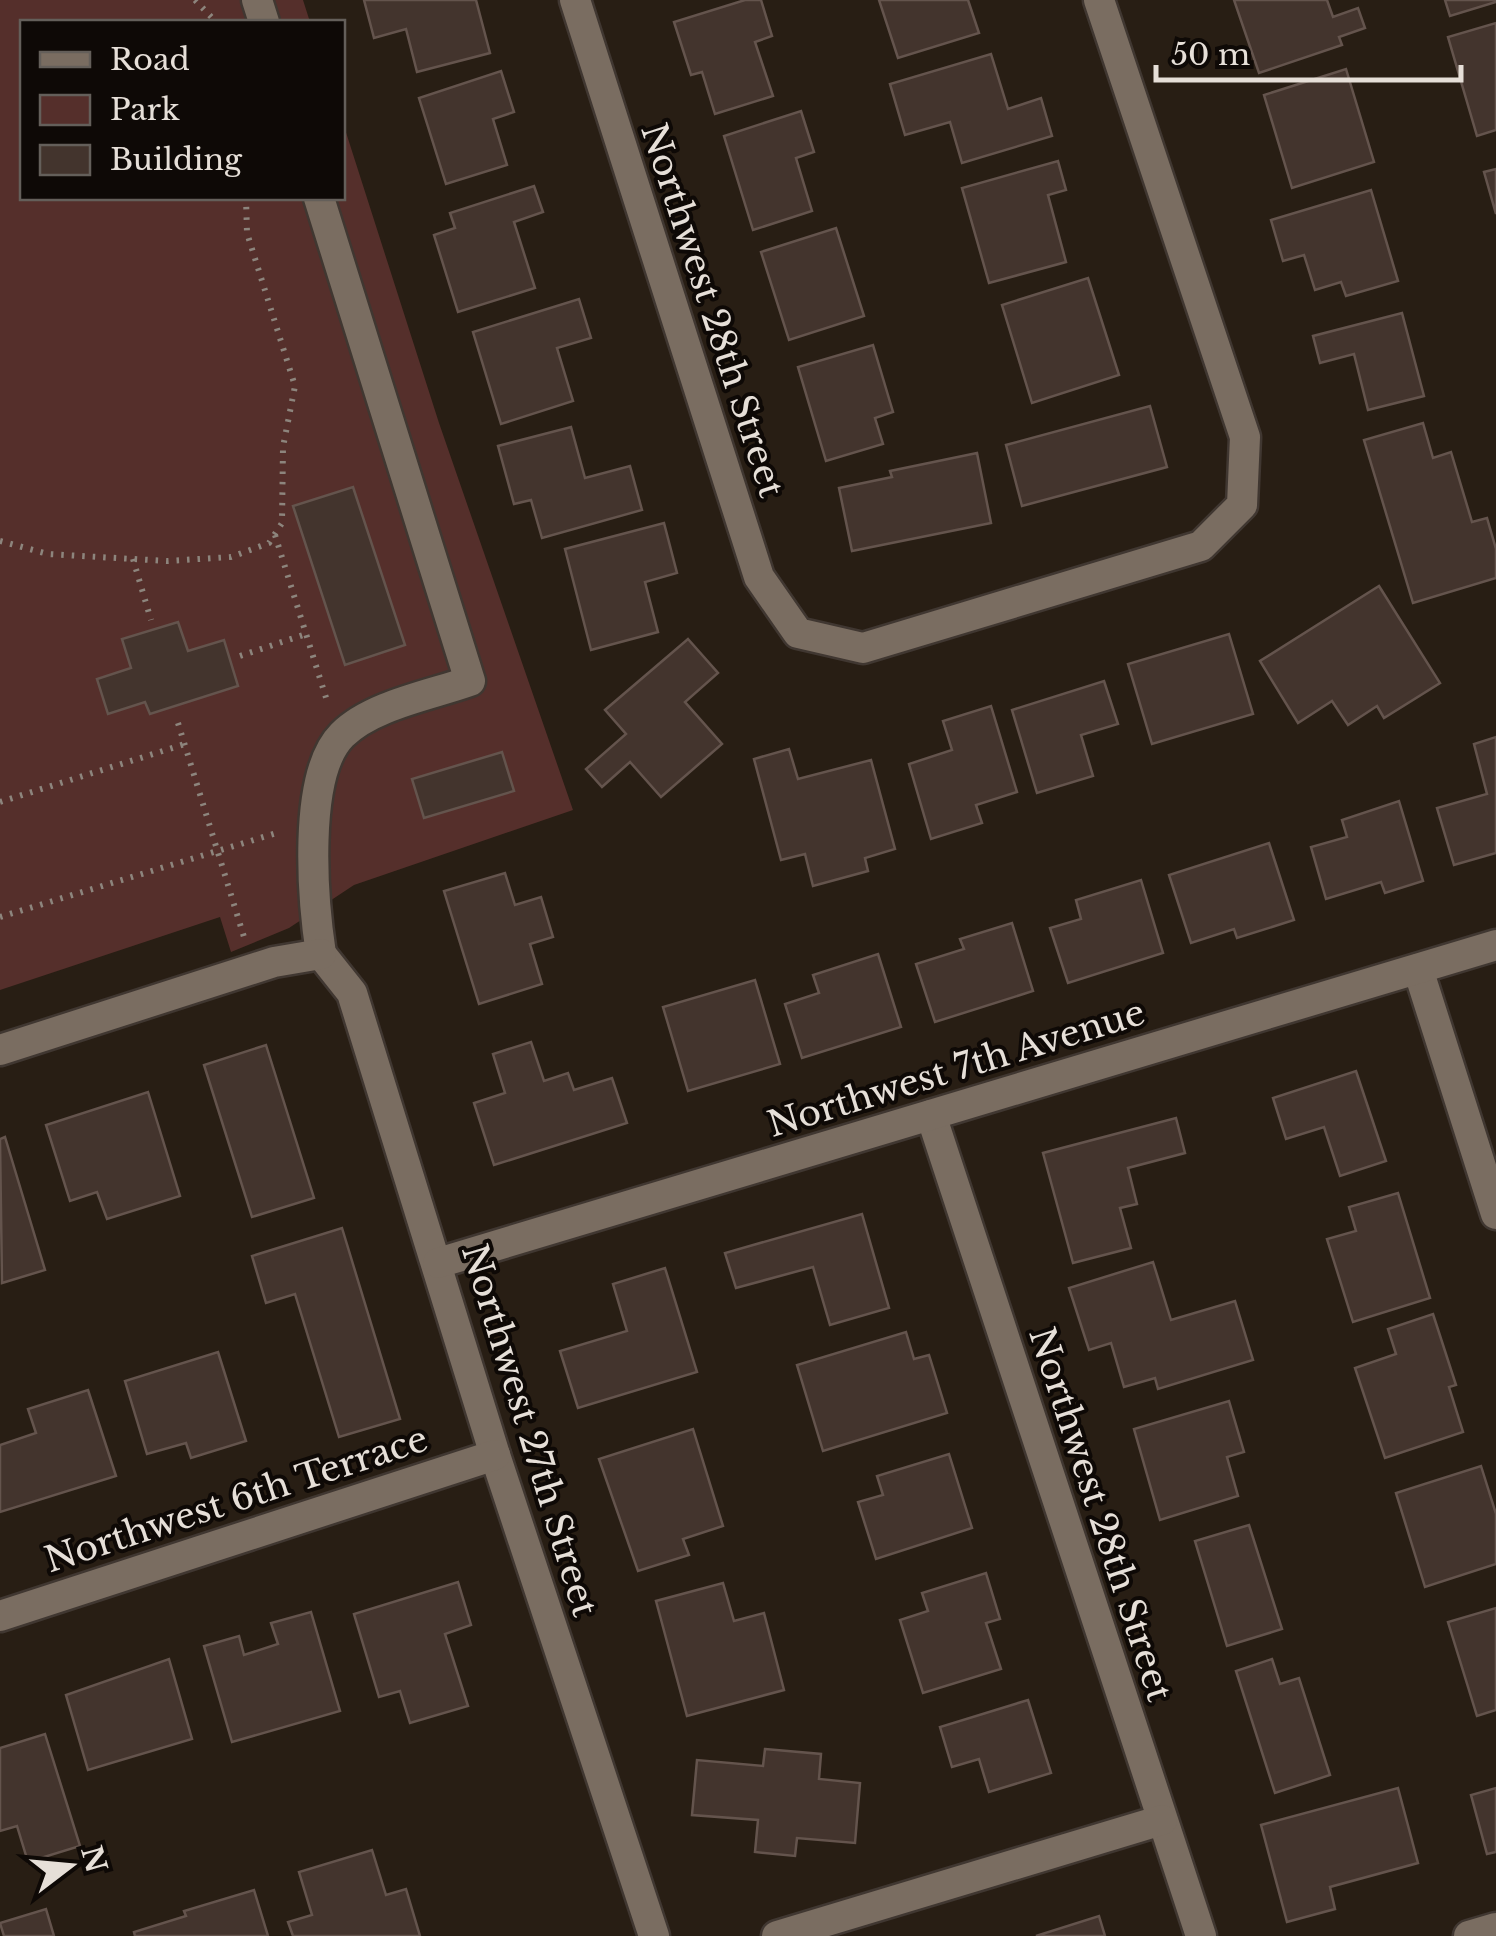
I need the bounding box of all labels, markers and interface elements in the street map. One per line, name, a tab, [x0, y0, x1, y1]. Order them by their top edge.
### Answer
legend	[20, 20, 345, 200]
scale bar	[1156, 20, 1461, 82]
text: 50 m	[1171, 36, 1250, 73]
text: Road	[110, 41, 190, 78]
text: Park	[110, 91, 180, 128]
street label: Northwest 28th Street	[632, 118, 794, 502]
text: Building	[110, 141, 243, 178]
street label: Northwest 7th Avenue	[762, 990, 1150, 1146]
street label: Northwest 27th Street	[453, 1239, 607, 1621]
street label: Northwest 28th Street	[1020, 1322, 1182, 1706]
street label: Northwest 6th Terrace	[39, 1417, 433, 1581]
north arrow	[20, 1816, 120, 1916]
text: N	[73, 1842, 114, 1877]

